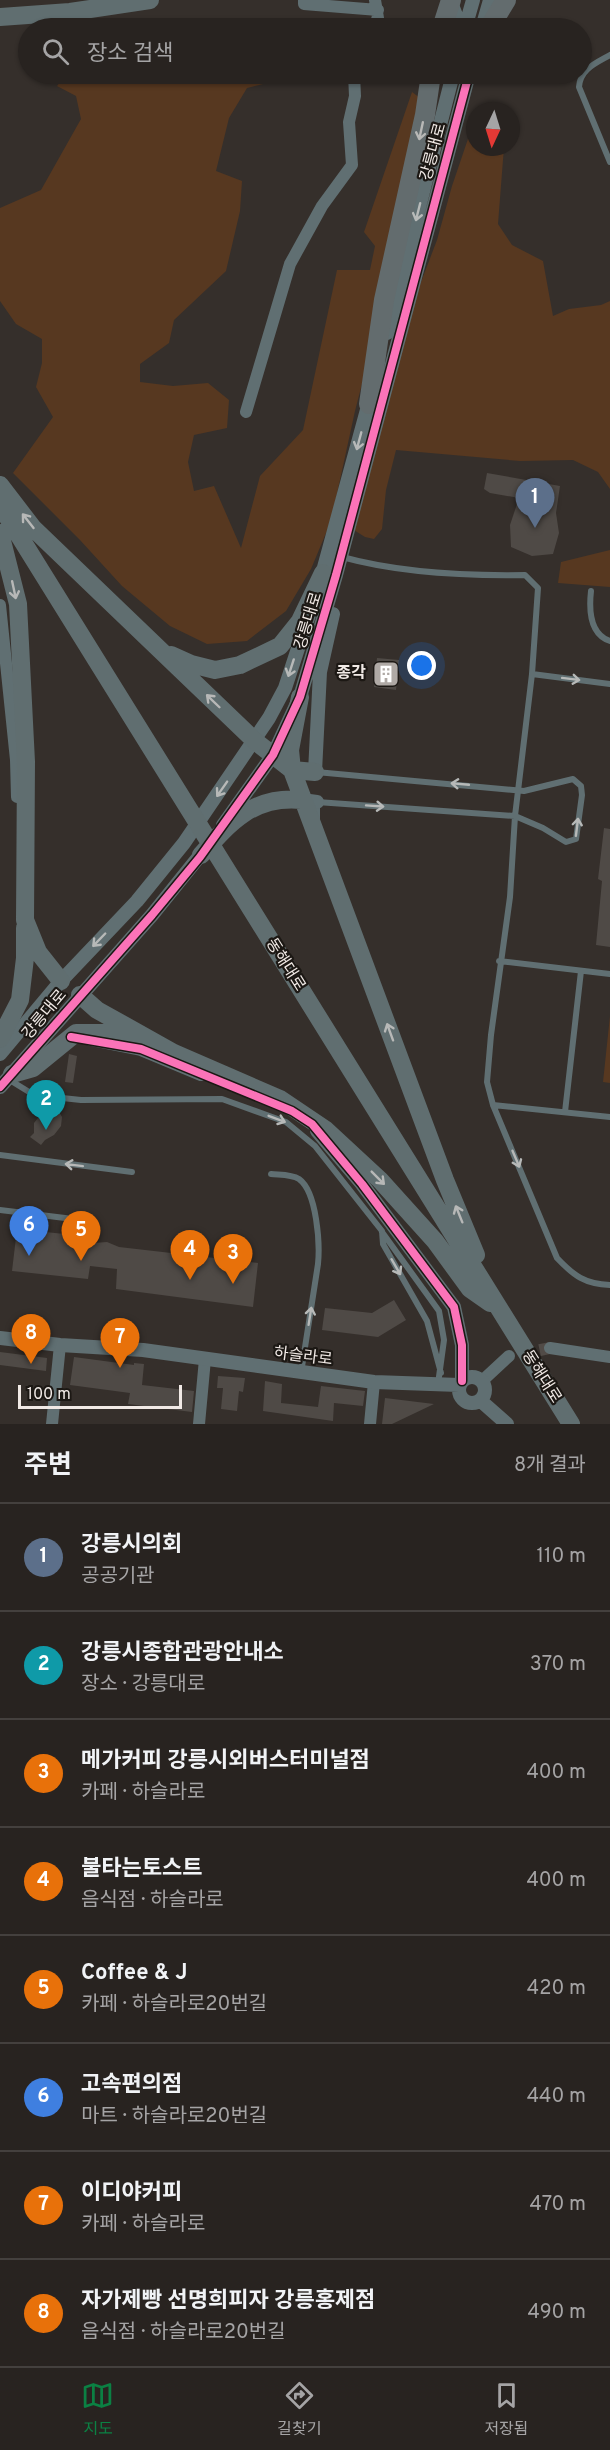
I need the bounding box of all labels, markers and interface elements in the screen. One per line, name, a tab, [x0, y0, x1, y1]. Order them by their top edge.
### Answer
search box	[18, 18, 592, 84]
icon: search	[39, 35, 72, 68]
text: 장소 검색	[87, 41, 173, 68]
north arrow	[466, 102, 520, 156]
one-way arrow	[415, 121, 426, 140]
street label: 강릉대로	[417, 121, 451, 183]
one-way arrow	[412, 202, 424, 221]
one-way arrow	[353, 431, 364, 450]
pin: 1	[516, 478, 554, 528]
one-way arrow	[21, 514, 35, 529]
one-way arrow	[9, 580, 21, 599]
street label: 강릉대로	[291, 590, 327, 652]
your location	[407, 651, 436, 680]
one-way arrow	[285, 658, 296, 677]
building icon: 종각	[371, 659, 401, 689]
place label: 종각	[337, 664, 366, 684]
one-way arrow	[560, 674, 580, 685]
one-way arrow	[206, 694, 221, 708]
one-way arrow	[451, 778, 471, 789]
one-way arrow	[216, 781, 228, 797]
one-way arrow	[365, 801, 385, 812]
one-way arrow	[572, 818, 583, 838]
one-way arrow	[92, 933, 106, 948]
street label: 동해대로	[261, 935, 309, 995]
street label: 강릉대로	[18, 986, 72, 1044]
one-way arrow	[384, 1023, 395, 1041]
pin: 2	[26, 1080, 66, 1130]
one-way arrow	[267, 1114, 286, 1125]
one-way arrow	[511, 1150, 522, 1168]
one-way arrow	[65, 1159, 85, 1170]
one-way arrow	[370, 1171, 385, 1185]
one-way arrow	[453, 1205, 464, 1224]
pin: 6	[9, 1206, 48, 1256]
pin: 5	[62, 1212, 100, 1261]
pin: 4	[170, 1230, 210, 1280]
pin: 3	[214, 1234, 252, 1284]
one-way arrow	[390, 1258, 402, 1275]
one-way arrow	[305, 1307, 316, 1326]
pin: 8	[12, 1314, 51, 1364]
pin: 7	[100, 1318, 140, 1368]
street label: 하슬라로	[273, 1343, 334, 1371]
street label: 동해대로	[517, 1347, 565, 1407]
scale bar	[18, 1382, 182, 1410]
text: 100 m	[27, 1385, 71, 1405]
text: 주변	[24, 1450, 72, 1483]
text: 8개 결과	[514, 1453, 586, 1479]
text: 강릉시의회	[81, 1532, 182, 1559]
text: 1	[40, 1544, 48, 1570]
text: 110 m	[537, 1544, 586, 1570]
text: 공공기관	[81, 1564, 155, 1590]
text: 강릉시종합관광안내소	[81, 1640, 283, 1667]
text: 2	[37, 1652, 50, 1678]
text: 370 m	[530, 1652, 586, 1678]
text: 장소 · 강릉대로	[81, 1672, 205, 1698]
text: 메가커피 강릉시외버스터미널점	[81, 1748, 370, 1775]
text: 3	[38, 1760, 50, 1786]
text: 400 m	[526, 1760, 586, 1786]
text: 카페 · 하슬라로	[81, 1780, 205, 1806]
text: 불타는토스트	[81, 1856, 202, 1883]
text: 4	[37, 1868, 50, 1894]
text: 400 m	[526, 1868, 586, 1894]
text: 음식점 · 하슬라로	[81, 1888, 224, 1914]
text: Coffee & J	[81, 1960, 187, 1987]
text: 5	[37, 1976, 50, 2002]
text: 420 m	[527, 1976, 586, 2002]
text: 카페 · 하슬라로20번길	[81, 1992, 267, 2018]
text: 고속편의점	[81, 2072, 182, 2099]
text: 6	[37, 2084, 50, 2110]
text: 440 m	[527, 2084, 586, 2110]
text: 마트 · 하슬라로20번길	[81, 2104, 267, 2130]
text: 이디야커피	[81, 2180, 182, 2207]
text: 7	[38, 2192, 49, 2218]
text: 470 m	[529, 2192, 586, 2218]
text: 카페 · 하슬라로	[81, 2212, 205, 2238]
text: 자가제빵 선명희피자 강릉홍제점	[81, 2288, 375, 2315]
text: 8	[37, 2300, 50, 2326]
text: 490 m	[528, 2300, 586, 2326]
text: 음식점 · 하슬라로20번길	[81, 2320, 286, 2346]
tab: 지도	[81, 2379, 114, 2440]
tab: 길찾기	[277, 2379, 321, 2440]
tab: 저장됨	[484, 2379, 529, 2440]

